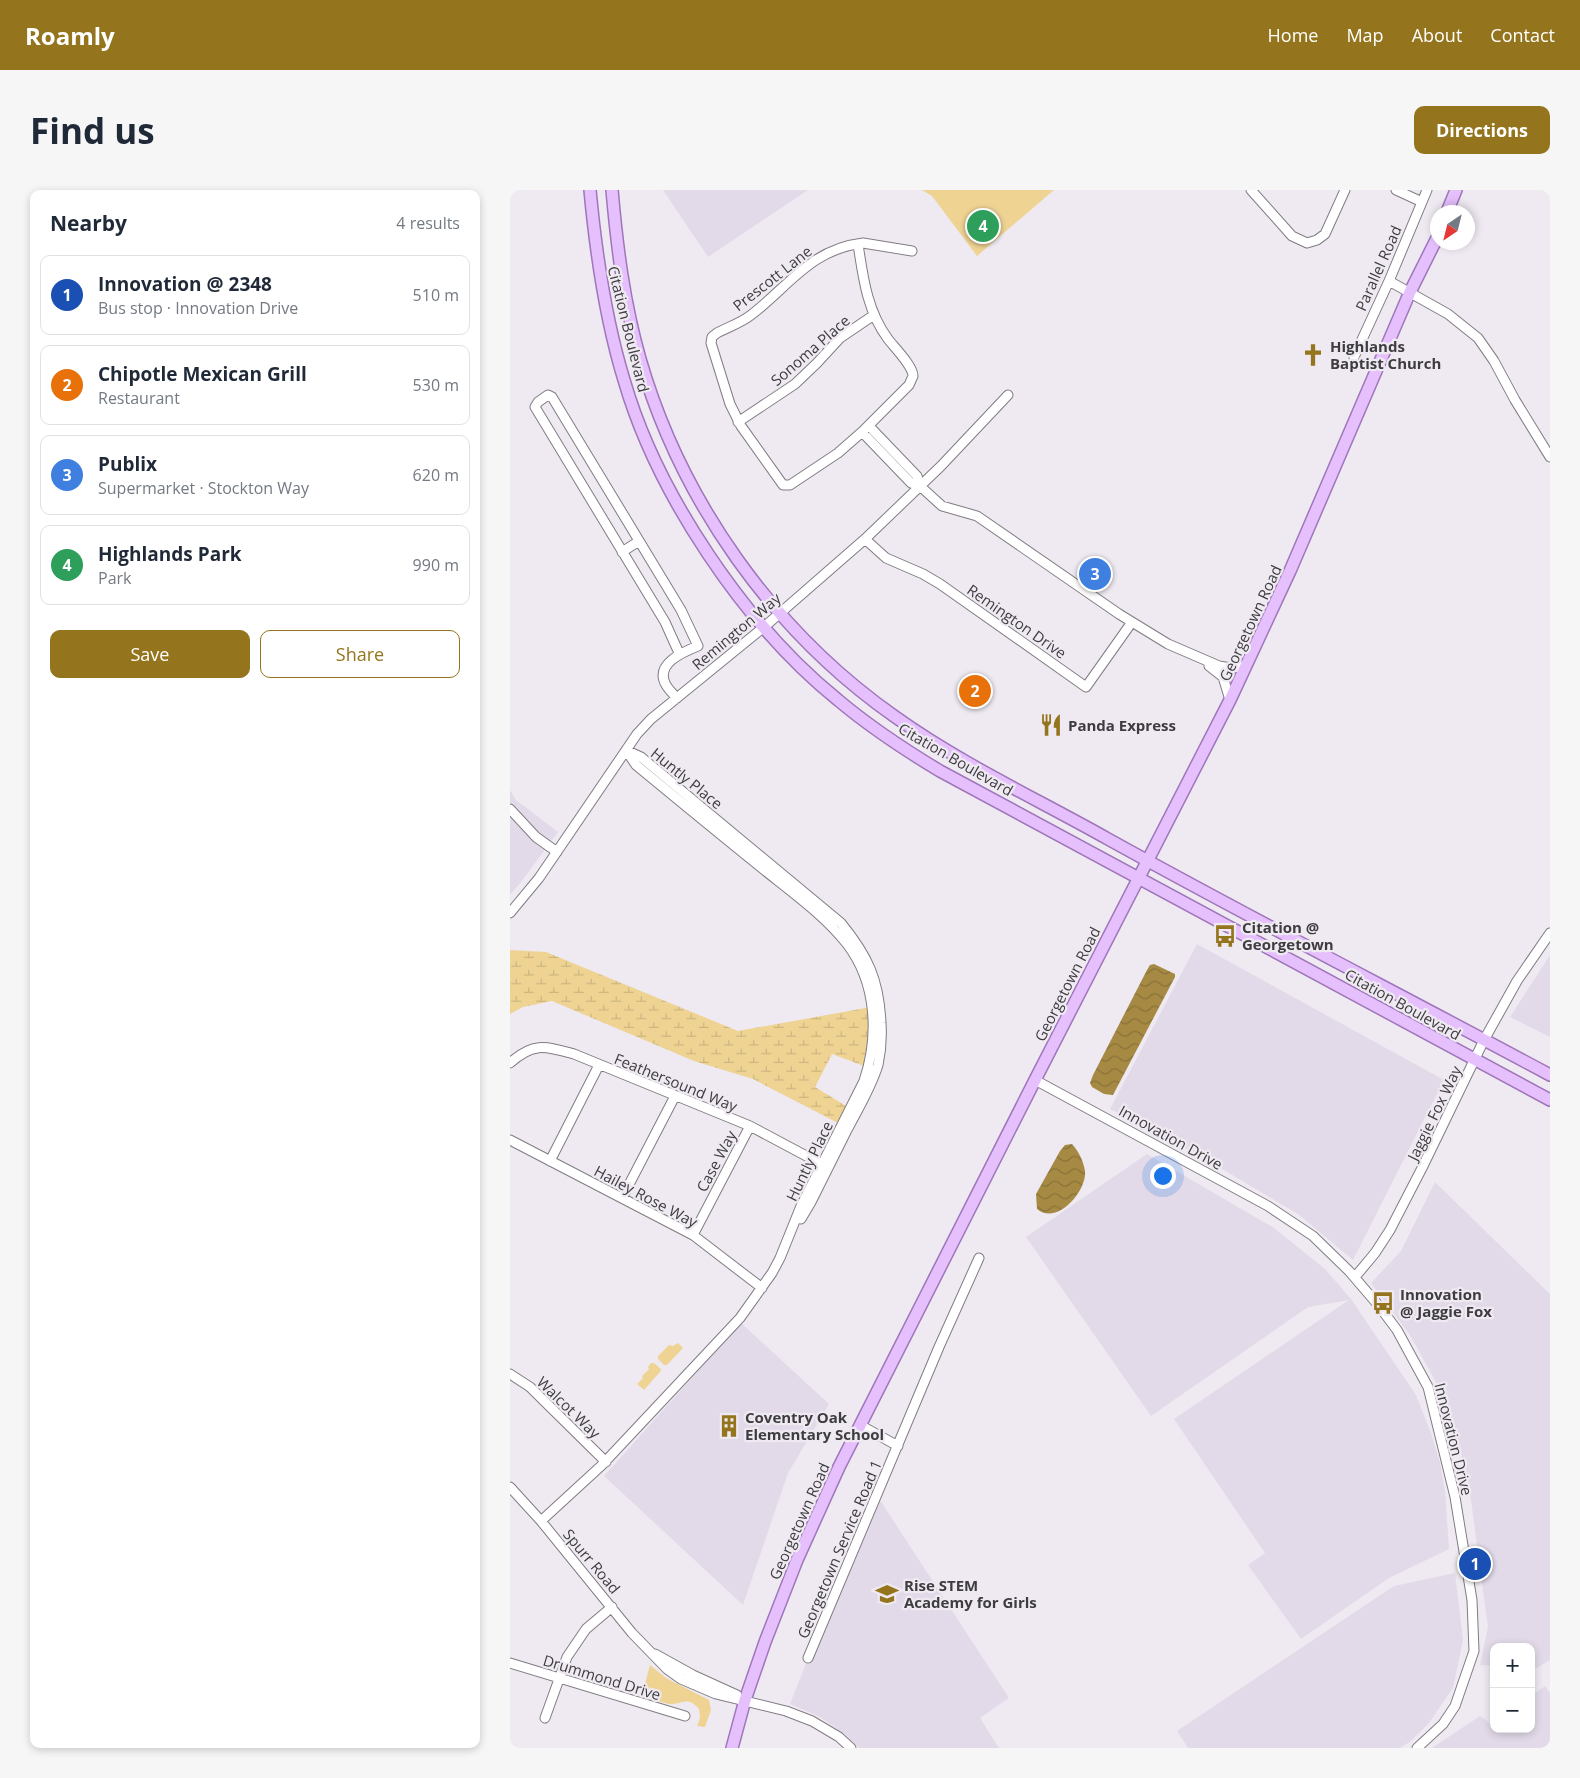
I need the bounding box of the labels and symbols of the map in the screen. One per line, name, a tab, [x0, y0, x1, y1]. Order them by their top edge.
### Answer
north arrow	[1430, 205, 1475, 250]
pin: 4	[967, 207, 999, 245]
street label: Parallel Road	[1350, 222, 1406, 314]
street label: Prescott Lane	[728, 241, 816, 315]
street label: Citation Boulevard	[604, 264, 654, 394]
street label: Sonoma Place	[766, 310, 854, 390]
place label: Highlands Baptist Church	[1330, 336, 1441, 373]
church icon: Highlands Baptist Church	[1300, 342, 1326, 368]
pin: 3	[1079, 555, 1111, 593]
street label: Georgetown Road	[1214, 562, 1286, 684]
street label: Remington Drive	[963, 579, 1071, 663]
street label: Remington Way	[687, 588, 785, 674]
pin: 2	[959, 672, 991, 710]
restaurant icon: Panda Express	[1038, 712, 1064, 738]
place label: Panda Express	[1068, 715, 1176, 735]
street label: Citation Boulevard	[895, 718, 1017, 800]
street label: Huntly Place	[647, 743, 727, 813]
place label: Citation @ Georgetown	[1242, 917, 1334, 954]
street label: Georgetown Road	[1030, 923, 1104, 1045]
bus stop icon: Citation @ Georgetown	[1212, 923, 1238, 949]
street label: Citation Boulevard	[1342, 964, 1464, 1044]
street label: Feathersound Way	[612, 1048, 741, 1116]
street label: Jaggie Fox Way	[1402, 1062, 1466, 1165]
street label: Innovation Drive	[1116, 1100, 1226, 1174]
street label: Huntly Place	[781, 1118, 837, 1204]
street label: Case Way	[691, 1126, 741, 1195]
street label: Hailey Rose Way	[591, 1160, 702, 1232]
your location	[1150, 1163, 1176, 1189]
place label: Innovation @ Jaggie Fox	[1400, 1284, 1492, 1321]
bus stop icon: Innovation @ Jaggie Fox	[1370, 1290, 1396, 1316]
street label: Walcot Way	[533, 1372, 605, 1443]
street label: Innovation Drive	[1430, 1381, 1478, 1497]
place label: Coventry Oak Elementary School	[745, 1407, 884, 1444]
building icon: Coventry Oak Elementary School	[716, 1413, 742, 1439]
street label: Georgetown Service Road 1	[792, 1457, 886, 1641]
street label: Georgetown Road	[764, 1459, 834, 1583]
street label: Spurr Road	[559, 1524, 625, 1598]
pin: 1	[1459, 1545, 1491, 1583]
place label: Rise STEM Academy for Girls	[904, 1575, 1037, 1612]
school or university icon: Rise STEM Academy for Girls	[874, 1581, 900, 1607]
street label: Drummond Drive	[541, 1650, 663, 1704]

